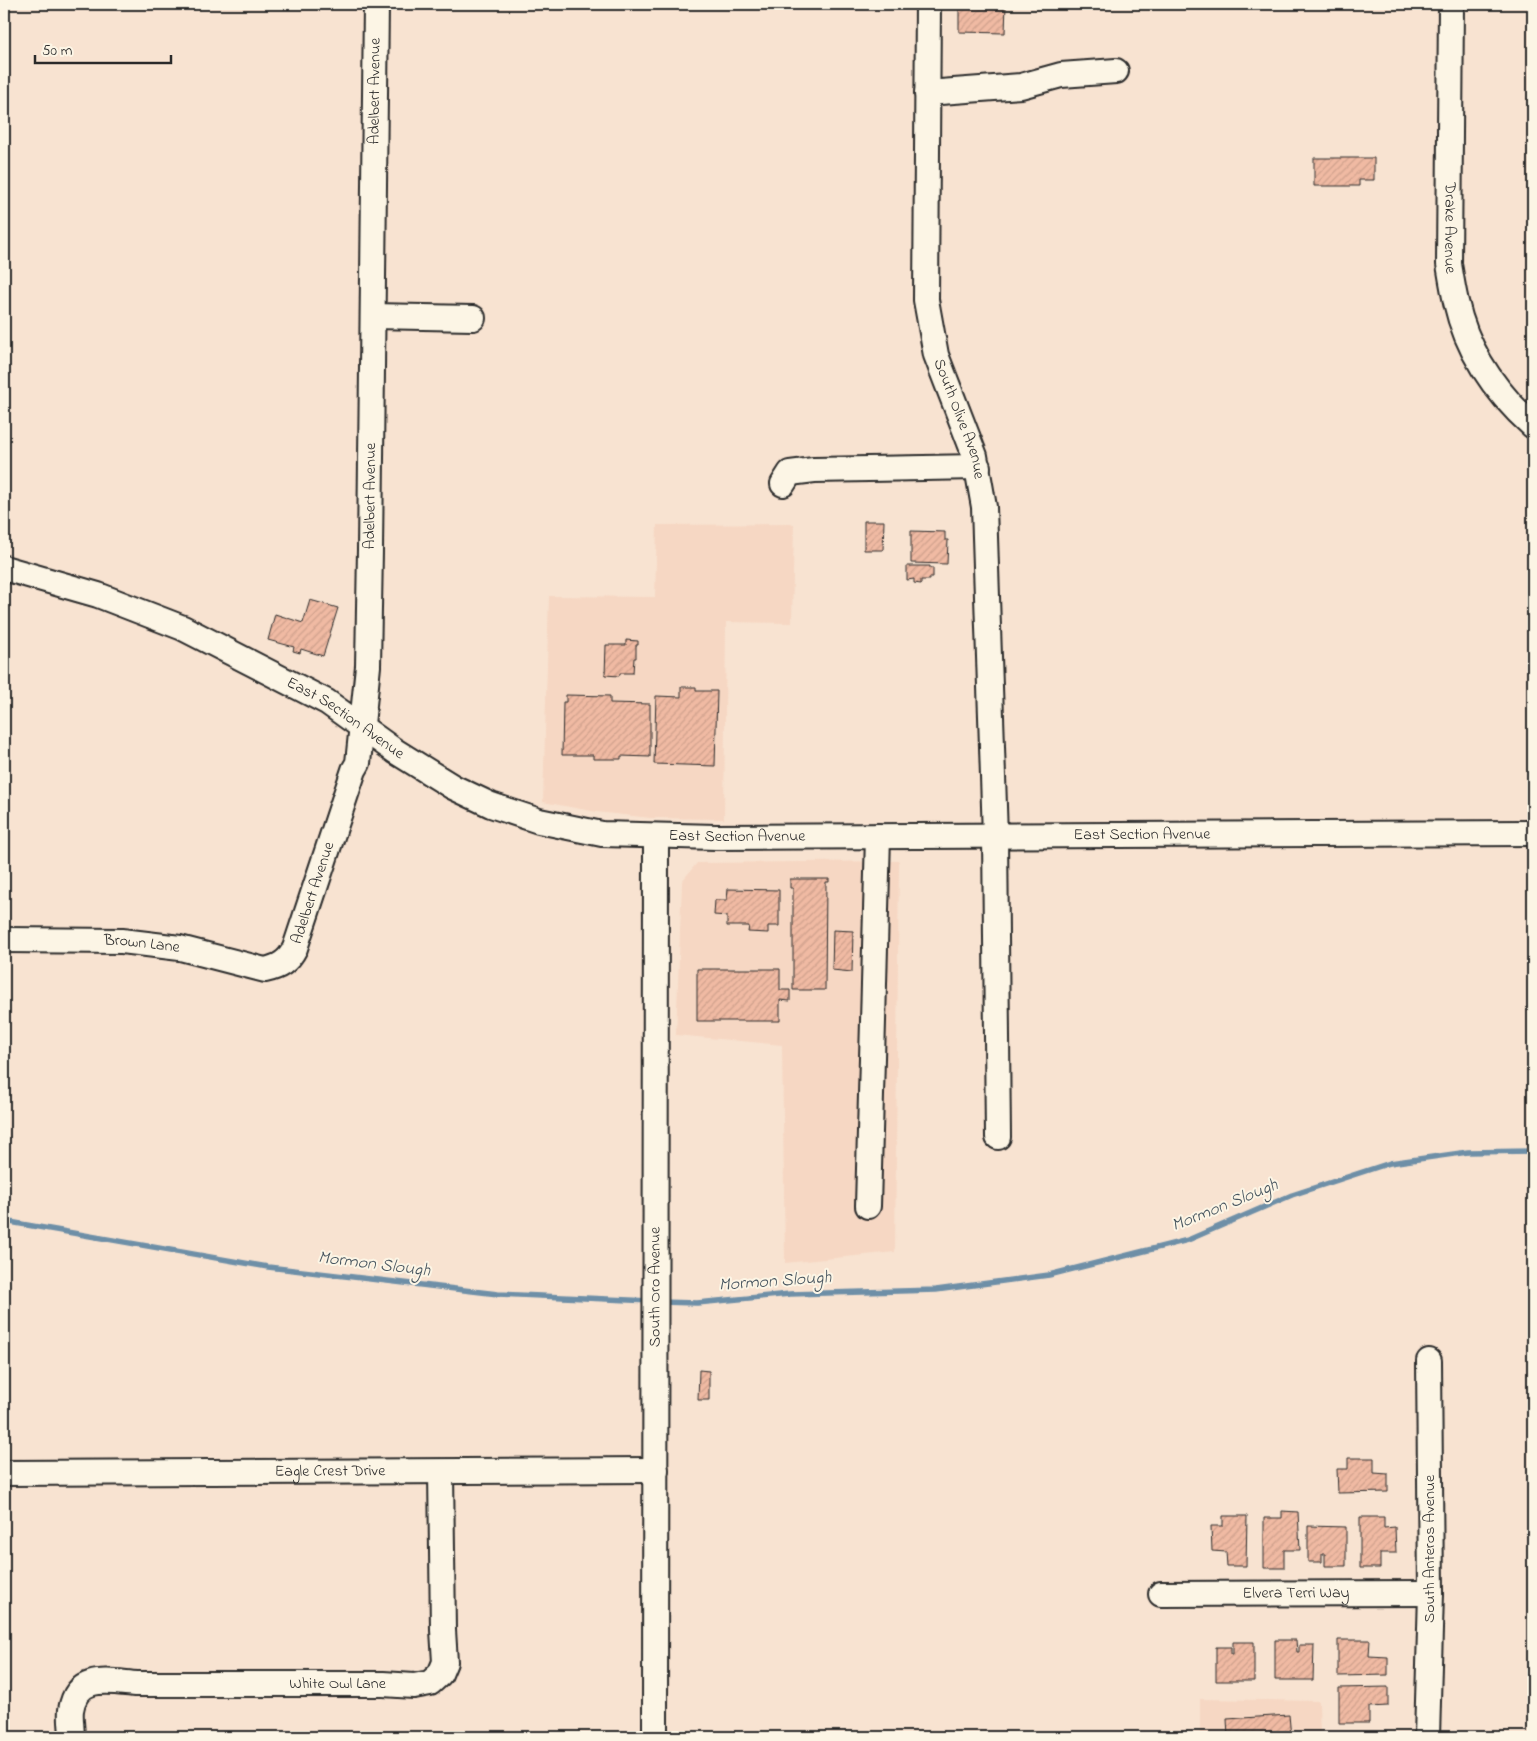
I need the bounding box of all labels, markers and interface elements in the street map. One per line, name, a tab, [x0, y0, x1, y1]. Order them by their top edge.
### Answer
scale bar	[35, 32, 171, 64]
street label: Adelbert Avenue	[362, 37, 388, 145]
text: 50 m	[42, 40, 73, 62]
street label: Drake Avenue	[1437, 181, 1463, 276]
street label: South Olive Avenue	[927, 355, 991, 482]
street label: Adelbert Avenue	[358, 442, 383, 550]
street label: East Section Avenue	[282, 671, 409, 766]
street label: East Section Avenue	[1074, 823, 1211, 847]
street label: East Section Avenue	[668, 824, 806, 849]
street label: Adelbert Avenue	[285, 838, 342, 947]
street label: Brown Lane	[103, 929, 182, 960]
water label: Mormon Slough	[1168, 1173, 1283, 1239]
street label: South Oro Avenue	[643, 1226, 668, 1347]
water label: Mormon Slough	[316, 1245, 432, 1285]
water label: Mormon Slough	[718, 1265, 833, 1299]
street label: Eagle Crest Drive	[275, 1459, 386, 1484]
street label: South Anteros Avenue	[1418, 1474, 1442, 1623]
street label: Elvera Terri Way	[1242, 1581, 1350, 1606]
street label: White Owl Lane	[289, 1672, 387, 1696]

